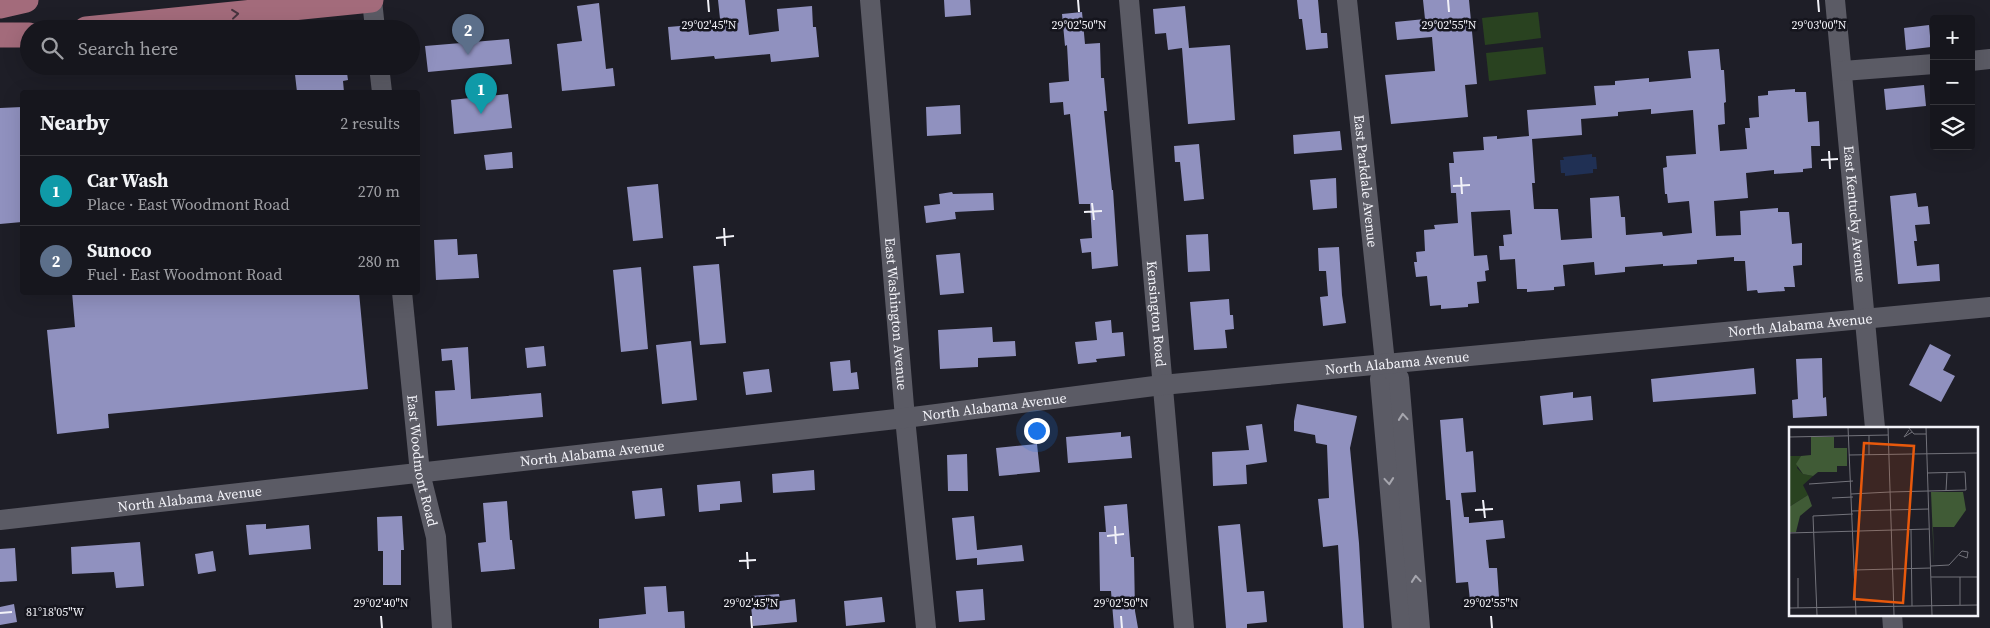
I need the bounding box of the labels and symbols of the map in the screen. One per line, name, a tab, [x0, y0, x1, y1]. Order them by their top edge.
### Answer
one-way arrow	[231, 9, 239, 20]
pin: 2	[452, 14, 484, 55]
text: 29°02'45"N	[681, 17, 737, 33]
text: 29°02'50"N	[1051, 17, 1107, 33]
text: 29°02'55"N	[1421, 17, 1477, 33]
text: 29°03'00"N	[1791, 17, 1847, 33]
pin: 1	[465, 73, 497, 114]
street label: East Parkdale Avenue	[1349, 114, 1383, 248]
street label: East Kentucky Avenue	[1839, 145, 1871, 283]
street label: East Washington Avenue	[880, 237, 913, 391]
street label: Kensington Road	[1142, 260, 1171, 368]
street label: North Alabama Avenue	[1727, 308, 1873, 342]
street label: North Alabama Avenue	[1324, 346, 1470, 380]
street label: North Alabama Avenue	[921, 387, 1068, 426]
street label: East Woodmont Road	[402, 394, 443, 529]
one-way arrow	[1397, 413, 1408, 421]
your location	[1024, 418, 1050, 444]
inset map	[1789, 427, 1978, 616]
street label: North Alabama Avenue	[519, 435, 665, 471]
one-way arrow	[1383, 477, 1394, 485]
street label: North Alabama Avenue	[117, 481, 263, 517]
one-way arrow	[1411, 575, 1422, 583]
text: 29°02'40"N	[353, 595, 409, 611]
text: 29°02'45"N	[723, 595, 779, 611]
text: 29°02'50"N	[1093, 595, 1149, 611]
text: 29°02'55"N	[1463, 595, 1519, 611]
text: 81°18'05"W	[26, 604, 84, 620]

